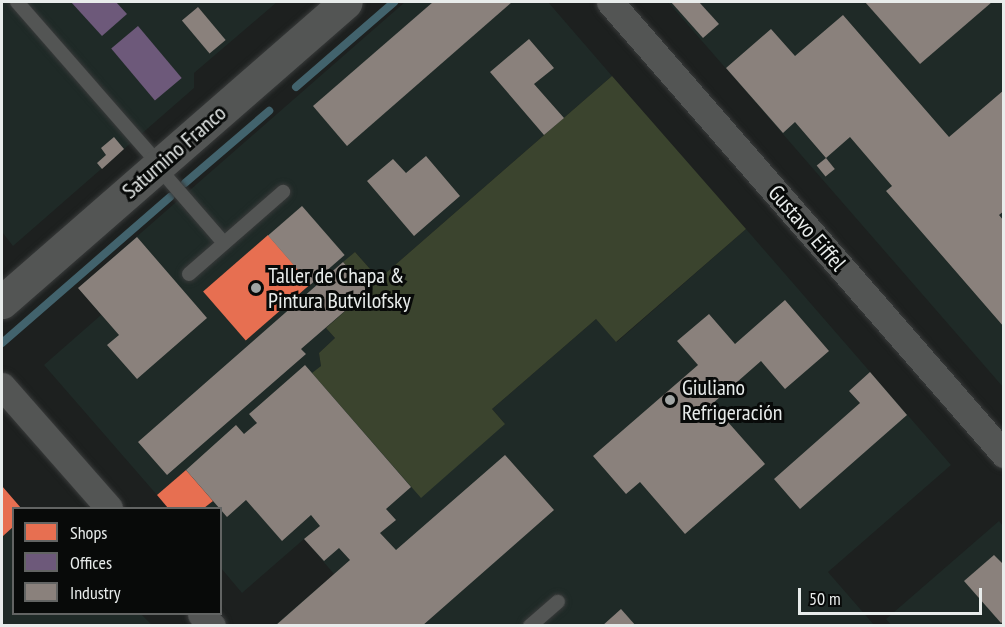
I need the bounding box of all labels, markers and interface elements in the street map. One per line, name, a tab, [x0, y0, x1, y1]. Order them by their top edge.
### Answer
street label: Saturnino Franco	[117, 100, 231, 204]
street label: Gustavo Eiffel	[763, 180, 851, 276]
place label: Taller de Chapa & Pintura Butvilofsky	[268, 262, 411, 314]
marker: Taller de Chapa & Pintura Butvilofsky	[249, 281, 263, 295]
place label: Giuliano Refrigeración	[682, 374, 782, 426]
marker: Giuliano Refrigeración	[663, 393, 677, 407]
legend	[12, 507, 222, 615]
text: Shops	[70, 521, 107, 544]
text: Offices	[70, 551, 112, 574]
scale bar	[801, 576, 986, 614]
text: Industry	[70, 581, 120, 604]
text: 50 m	[809, 587, 841, 610]

